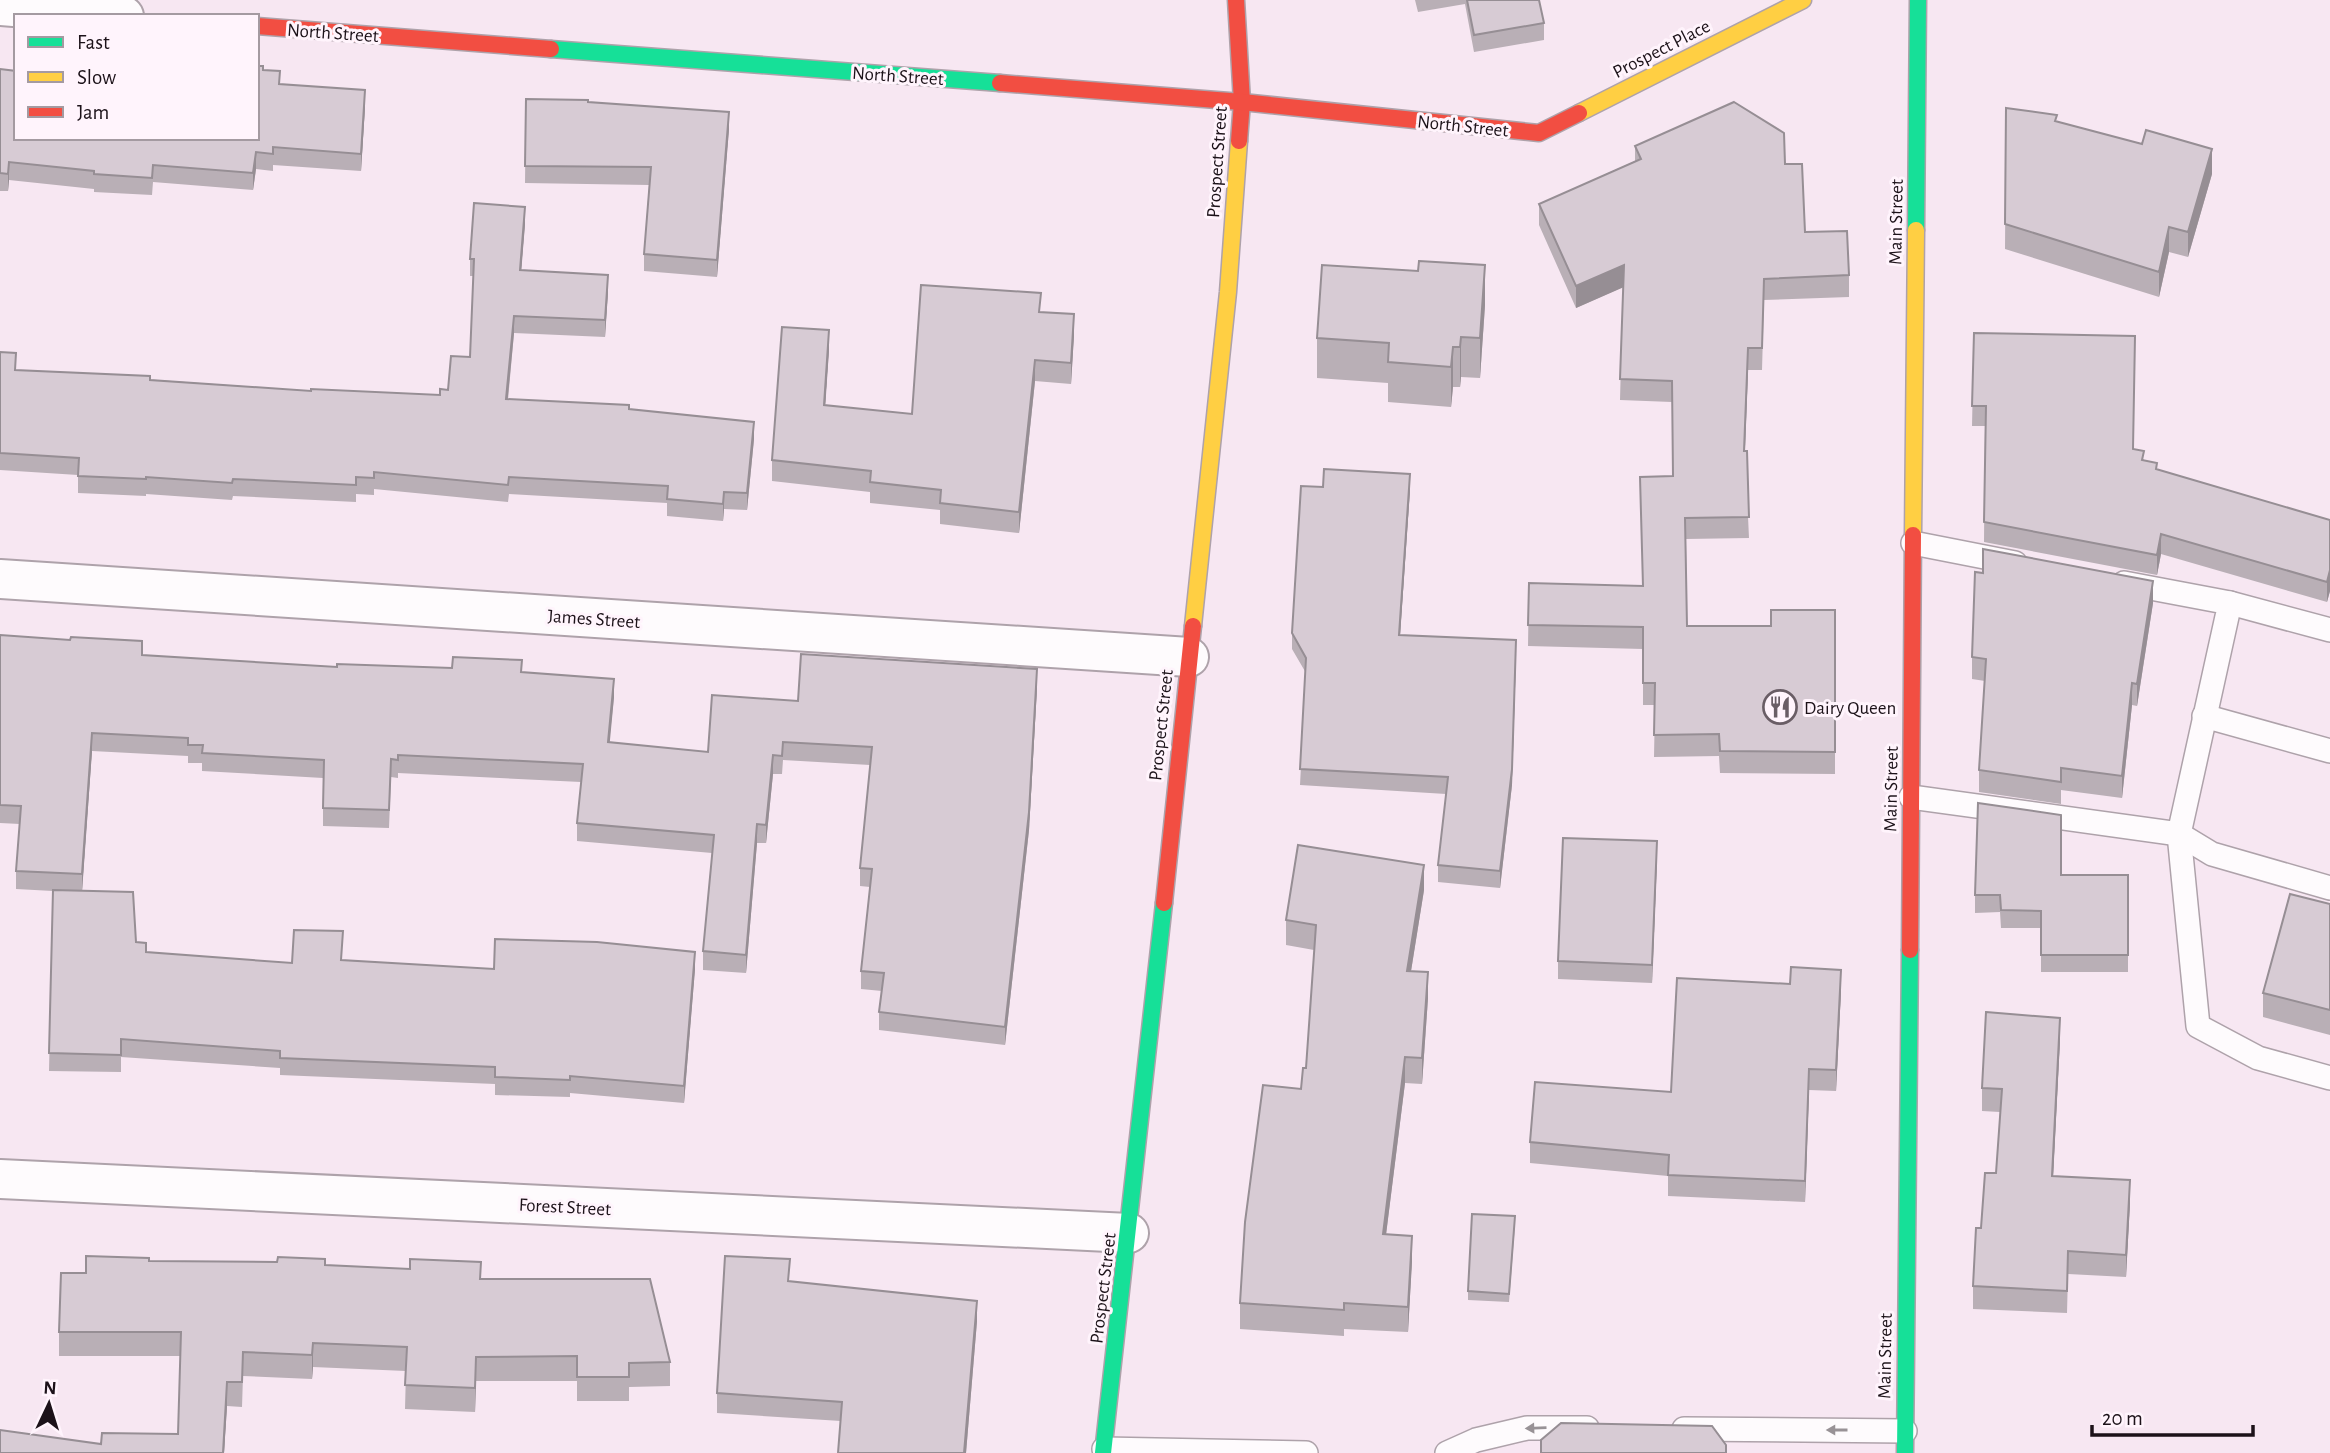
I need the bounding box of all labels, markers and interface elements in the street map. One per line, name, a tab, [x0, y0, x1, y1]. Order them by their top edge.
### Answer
legend	[14, 14, 259, 140]
street label: Prospect Place	[1610, 17, 1713, 82]
street label: North Street	[287, 21, 379, 46]
text: Fast	[77, 32, 110, 53]
street label: North Street	[852, 64, 944, 89]
text: Slow	[77, 67, 116, 88]
text: Jam	[77, 102, 109, 123]
street label: Prospect Street	[1204, 106, 1231, 219]
street label: North Street	[1416, 112, 1509, 141]
street label: Main Street	[1886, 179, 1907, 265]
street label: James Street	[547, 607, 641, 632]
street label: Prospect Street	[1146, 669, 1177, 782]
restaurant icon: Dairy Queen	[1761, 688, 1799, 726]
place label: Dairy Queen	[1804, 699, 1896, 718]
street label: Main Street	[1881, 746, 1902, 832]
street label: Forest Street	[518, 1196, 612, 1219]
street label: Prospect Street	[1087, 1232, 1120, 1345]
street label: Main Street	[1875, 1313, 1896, 1399]
north arrow	[14, 1369, 84, 1439]
text: N	[43, 1379, 57, 1398]
scale bar	[2092, 1394, 2253, 1438]
text: 20 m	[2102, 1408, 2143, 1429]
one-way arrow	[1524, 1423, 1546, 1434]
one-way arrow	[1825, 1425, 1847, 1436]

